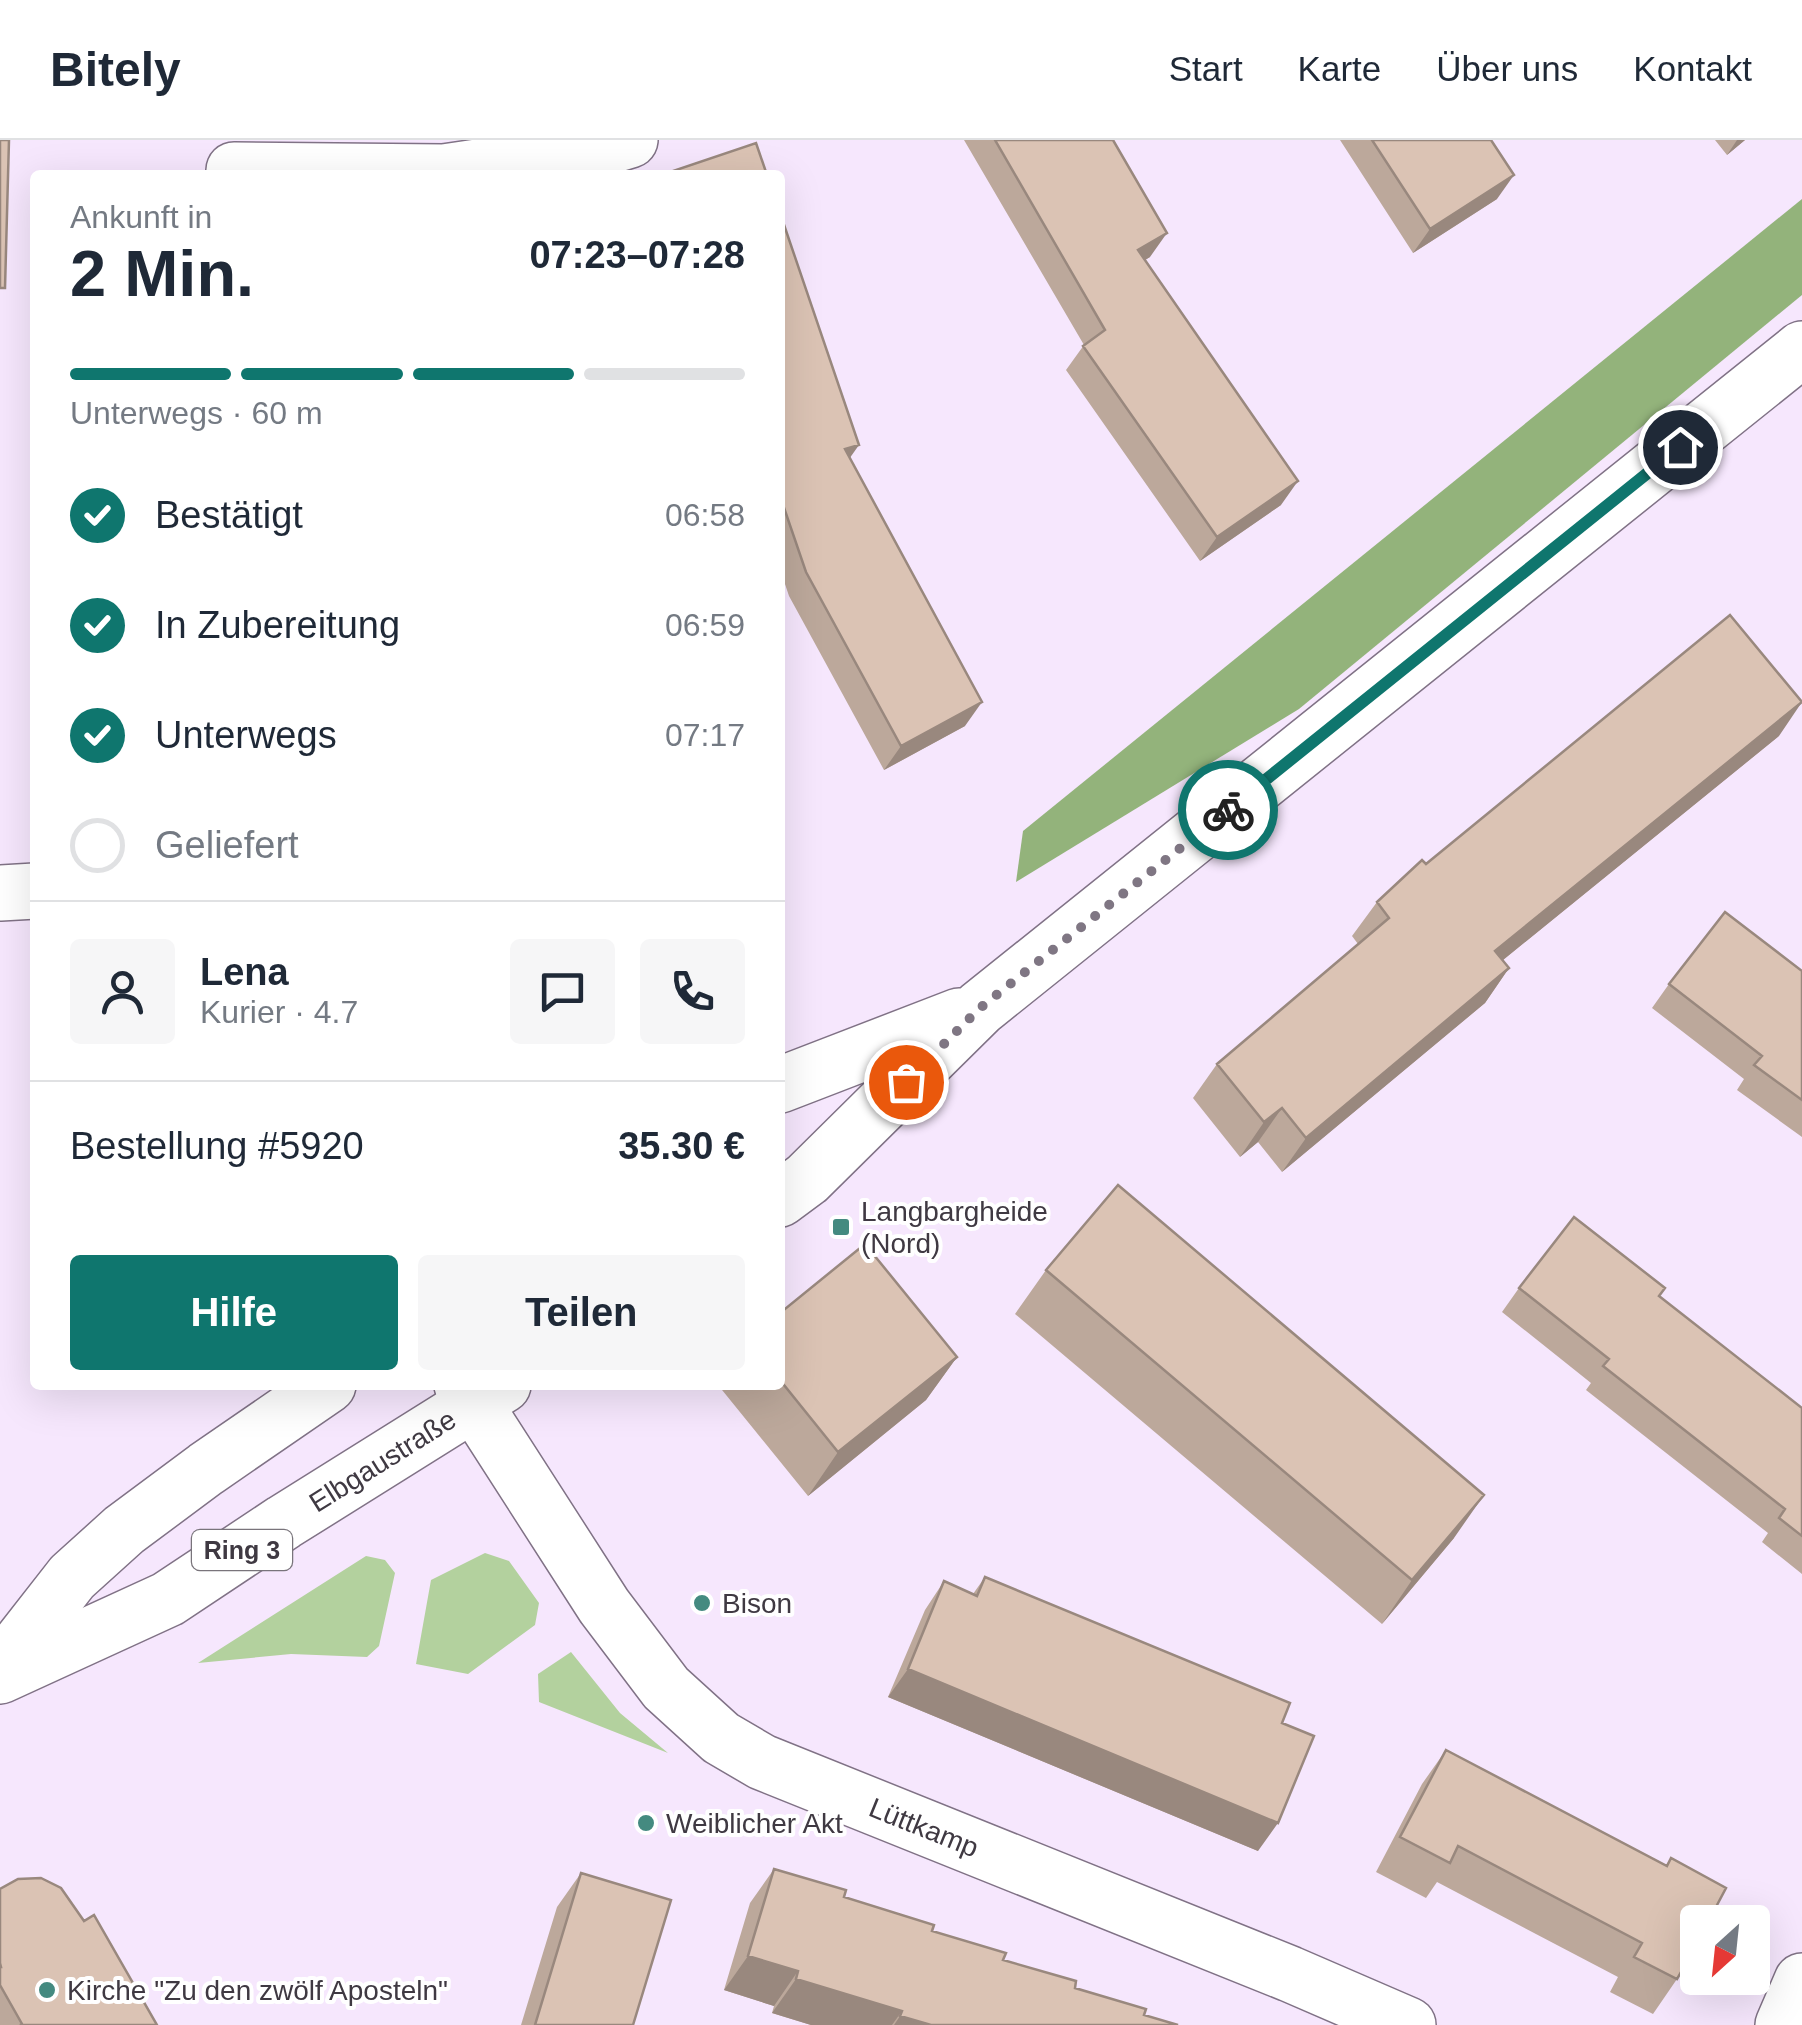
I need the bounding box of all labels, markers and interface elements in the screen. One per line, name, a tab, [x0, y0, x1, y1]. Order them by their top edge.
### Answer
text: Bitely	[50, 43, 181, 96]
text: Start	[1169, 49, 1243, 88]
text: Karte	[1298, 49, 1381, 88]
text: Über uns	[1436, 49, 1578, 88]
text: Kontakt	[1633, 49, 1752, 88]
text: Ankunft in	[70, 199, 212, 235]
text: 07:23–07:28	[529, 234, 745, 276]
text: 2 Min.	[70, 237, 254, 310]
text: Unterwegs · 60 m	[70, 395, 323, 431]
pin	[1638, 405, 1723, 490]
icon: home	[1653, 420, 1708, 475]
icon: check	[70, 488, 125, 543]
text: Bestätigt	[155, 494, 303, 536]
text: 06:58	[665, 497, 745, 533]
icon: check	[70, 598, 125, 653]
text: In Zubereitung	[155, 604, 400, 646]
text: 06:59	[665, 607, 745, 643]
icon: check	[70, 708, 125, 763]
text: Unterwegs	[155, 714, 337, 756]
text: 07:17	[665, 717, 745, 753]
courier	[1178, 760, 1278, 860]
icon: bike	[1201, 783, 1256, 838]
text: Geliefert	[155, 824, 299, 866]
button: person	[70, 939, 175, 1044]
button: chat	[510, 939, 615, 1044]
button: phone	[640, 939, 745, 1044]
text: Lena	[200, 951, 289, 993]
text: Kurier · 4.7	[200, 994, 358, 1030]
pin	[864, 1040, 949, 1125]
icon: bag	[879, 1055, 934, 1110]
text: Bestellung #5920	[70, 1125, 364, 1167]
text: 35.30 €	[618, 1125, 745, 1167]
place label: Langbargheide (Nord)	[861, 1196, 1048, 1259]
marker: Langbargheide (Nord)	[830, 1216, 852, 1238]
button: Hilfe	[70, 1255, 398, 1370]
button: Teilen	[418, 1255, 745, 1370]
street label: Elbgaustraße	[303, 1403, 461, 1518]
road number: Ring 3	[192, 1530, 292, 1570]
place label: Bison	[722, 1588, 792, 1619]
marker: Bison	[691, 1592, 713, 1614]
street label: Lüttkamp	[865, 1791, 983, 1863]
place label: Weiblicher Akt	[666, 1808, 843, 1839]
marker: Weiblicher Akt	[635, 1812, 657, 1834]
north arrow	[1680, 1905, 1770, 1995]
map controls	[1680, 1905, 1770, 1995]
place label: Kirche "Zu den zwölf Aposteln"	[67, 1975, 448, 2006]
marker: Kirche "Zu den zwölf Aposteln"	[36, 1979, 58, 2001]

